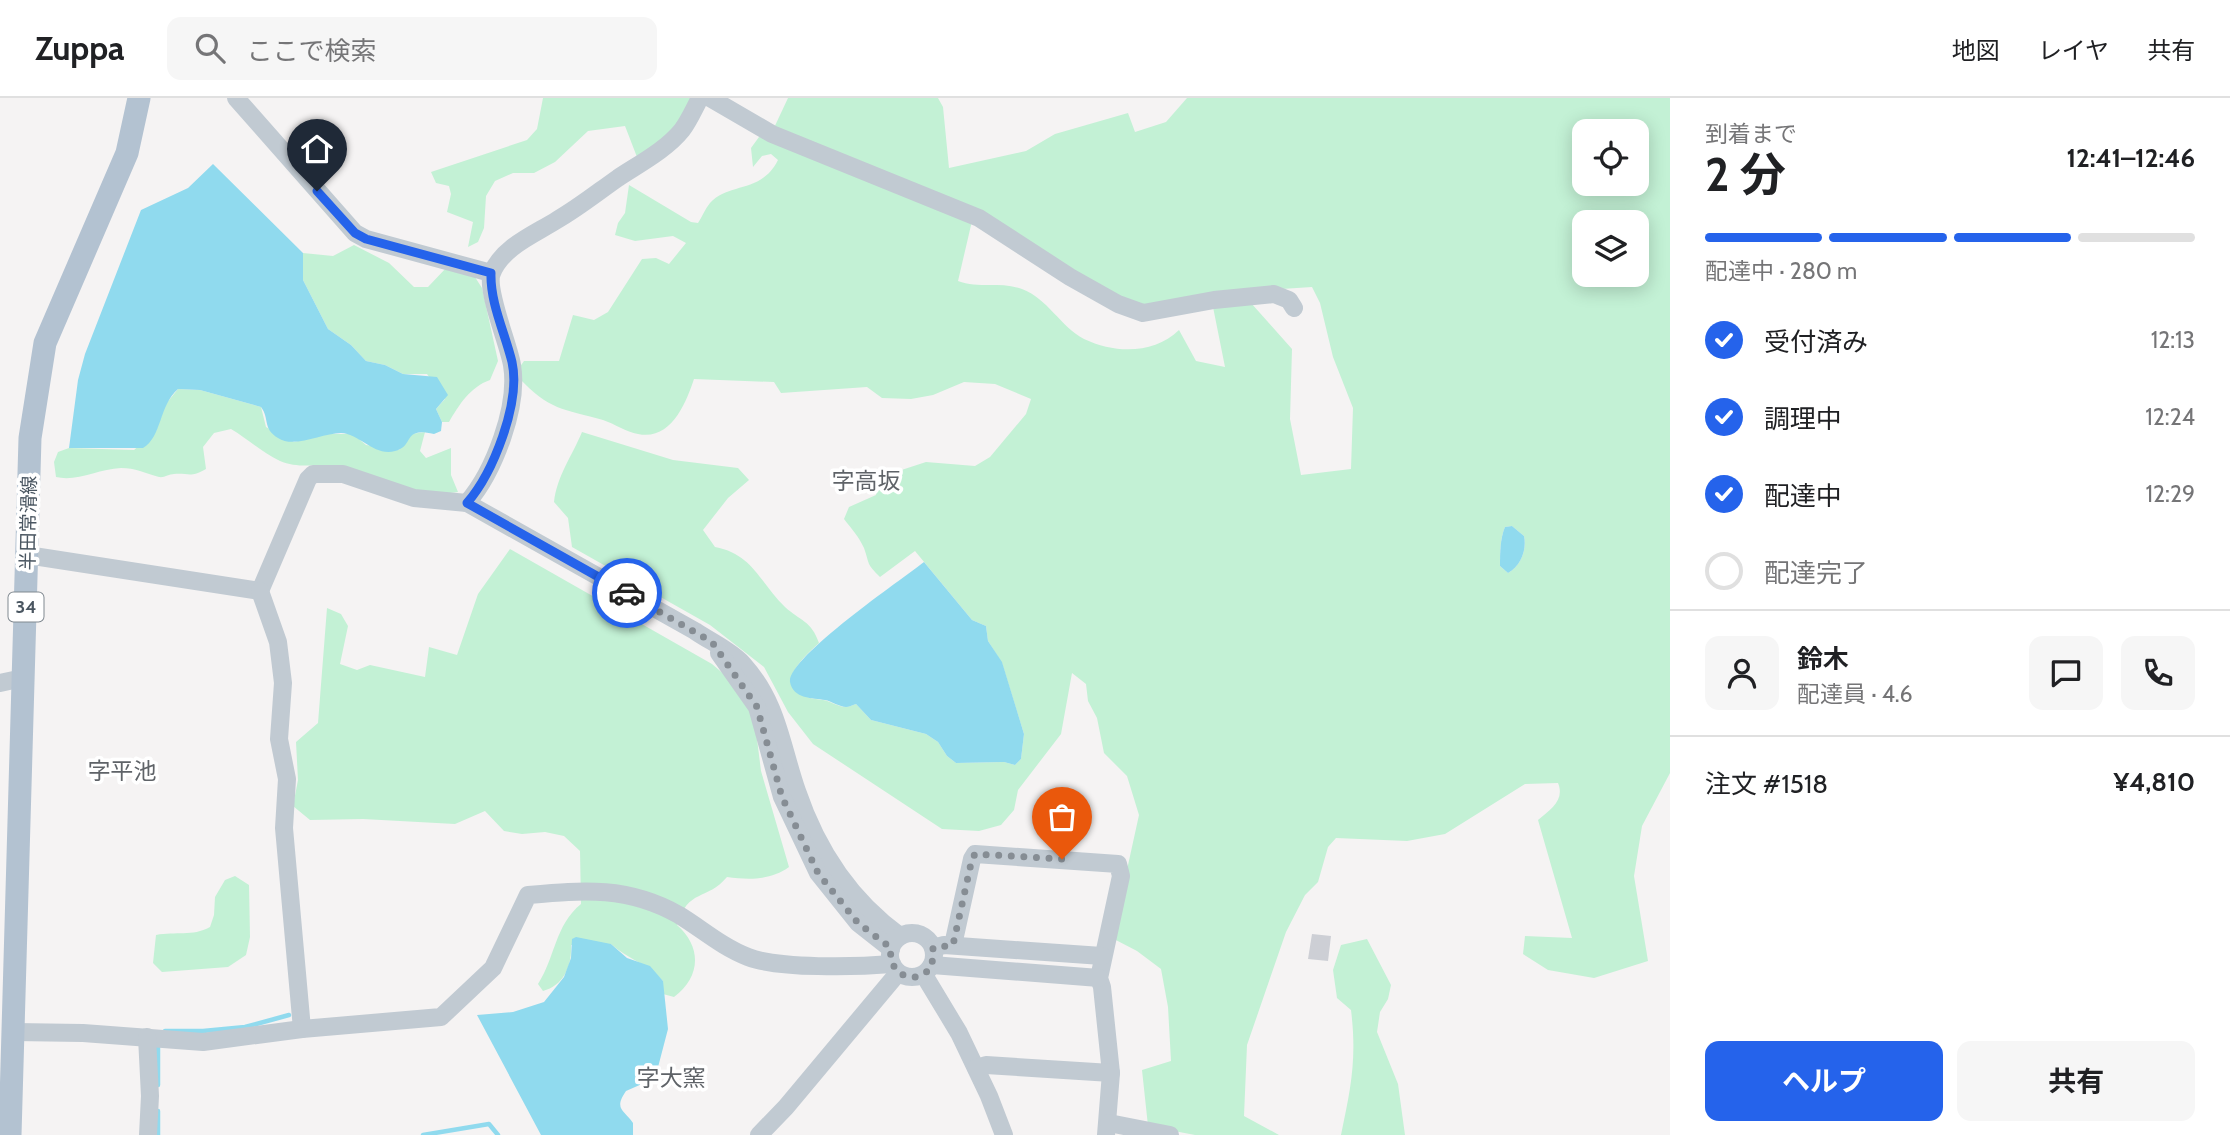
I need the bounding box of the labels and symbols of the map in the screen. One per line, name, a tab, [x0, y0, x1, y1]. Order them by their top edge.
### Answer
pin	[287, 119, 347, 191]
district label: 字高坂	[832, 467, 901, 495]
street label: 半田常滑線	[16, 475, 41, 571]
courier	[592, 558, 662, 628]
road number: 34	[8, 592, 44, 622]
district label: 字平池	[88, 757, 157, 785]
pin	[1032, 787, 1092, 859]
district label: 字大窯	[637, 1064, 706, 1092]

